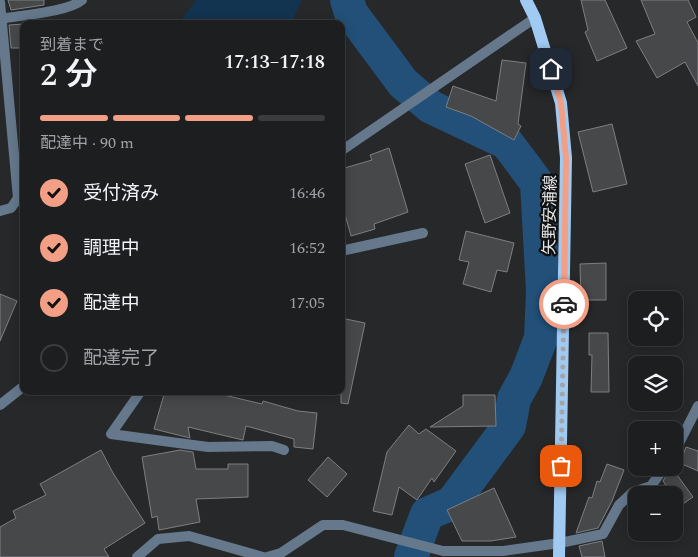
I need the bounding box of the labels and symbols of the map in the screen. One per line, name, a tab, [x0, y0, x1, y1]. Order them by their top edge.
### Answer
pin	[530, 48, 572, 90]
street label: 矢野安浦線	[537, 175, 563, 255]
courier	[539, 279, 589, 329]
pin	[540, 445, 582, 487]

